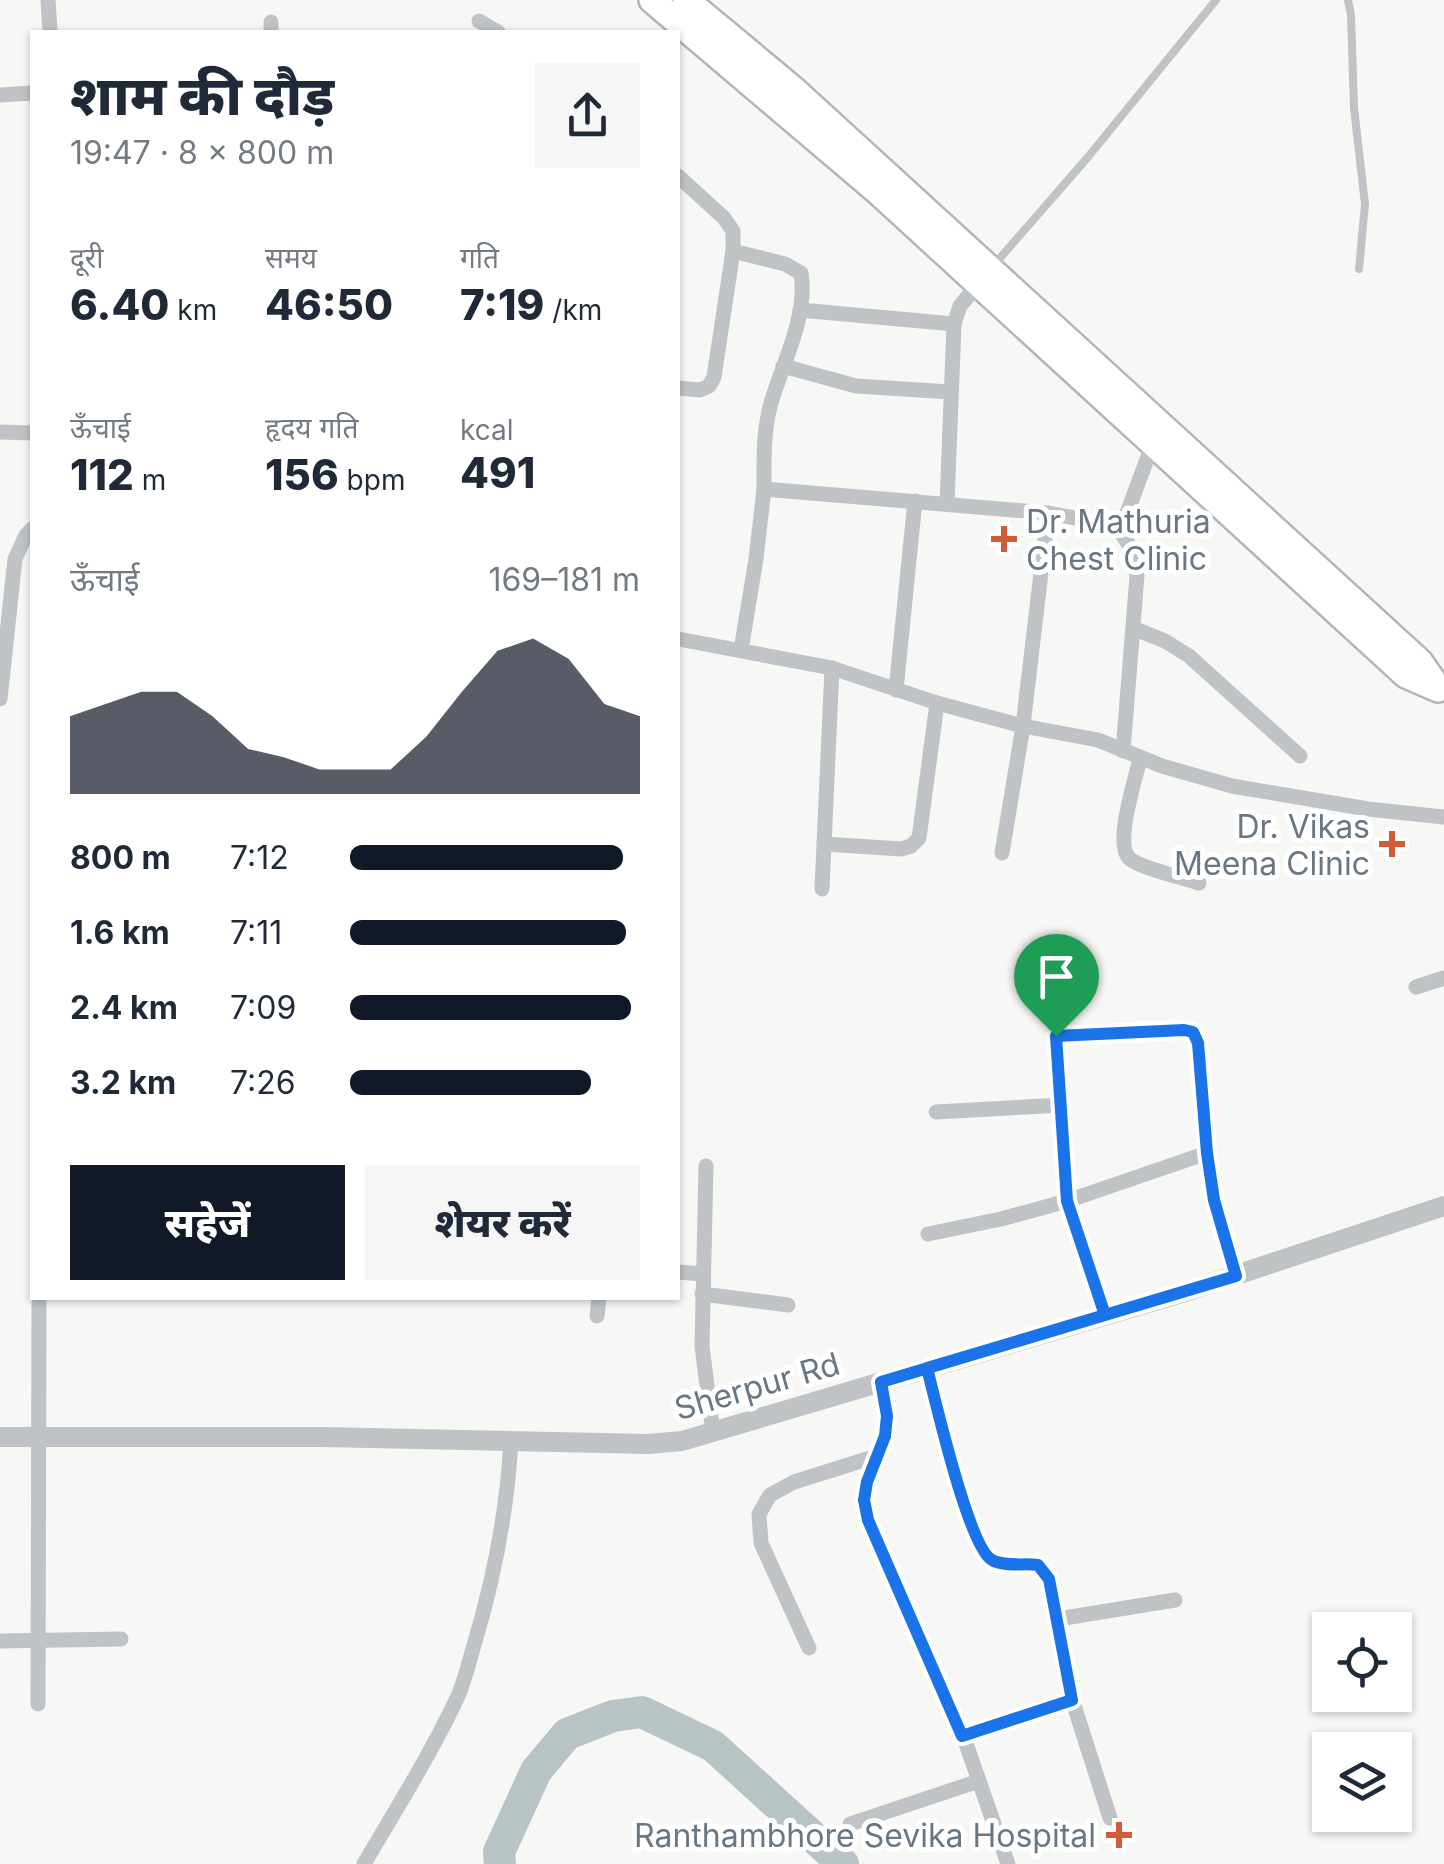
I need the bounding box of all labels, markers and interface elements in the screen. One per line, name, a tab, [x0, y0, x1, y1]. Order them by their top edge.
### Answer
text: शाम की दौड़	[70, 62, 334, 128]
button: share	[535, 63, 640, 168]
text: 19:47 · 8 × 800 m	[70, 133, 334, 172]
text: दूरी	[70, 241, 104, 275]
text: समय	[265, 241, 317, 275]
text: गति	[460, 241, 499, 275]
text: 6.40	[70, 279, 169, 330]
text: 46:50	[265, 279, 393, 330]
text: 7:19	[460, 279, 544, 330]
text: km	[169, 293, 217, 327]
text: /km	[544, 293, 602, 327]
text: ऊँचाई	[70, 411, 131, 445]
text: हृदय गति	[265, 411, 358, 445]
text: kcal	[460, 413, 514, 447]
text: 491	[460, 447, 535, 498]
text: 112	[70, 449, 134, 500]
text: 156	[265, 449, 339, 500]
text: m	[134, 463, 166, 497]
text: bpm	[339, 463, 405, 497]
place label: Dr. Mathuria Chest Clinic	[1026, 502, 1211, 578]
marker: Dr. Mathuria Chest Clinic	[991, 526, 1017, 552]
text: ऊँचाई	[70, 560, 139, 599]
text: 169–181 m	[488, 560, 640, 599]
place label: Dr. Vikas Meena Clinic	[1174, 807, 1370, 883]
marker: Dr. Vikas Meena Clinic	[1379, 831, 1405, 857]
text: 800 m	[70, 838, 171, 877]
text: 7:12	[230, 838, 289, 877]
text: 1.6 km	[70, 913, 170, 952]
text: 7:11	[230, 913, 282, 952]
pin	[1014, 934, 1099, 1037]
icon: arrive	[1029, 949, 1084, 1004]
text: 2.4 km	[70, 988, 178, 1027]
text: 7:09	[230, 988, 296, 1027]
text: 3.2 km	[70, 1063, 176, 1102]
text: 7:26	[230, 1063, 296, 1102]
button: सहेजें	[70, 1165, 345, 1280]
button: शेयर करें	[365, 1165, 640, 1280]
street label: Sherpur Rd	[670, 1344, 844, 1428]
map controls	[1312, 1612, 1412, 1832]
button: locate	[1312, 1612, 1412, 1712]
button: layers	[1312, 1732, 1412, 1832]
place label: Ranthambhore Sevika Hospital	[634, 1816, 1096, 1855]
marker: Ranthambhore Sevika Hospital	[1106, 1822, 1132, 1848]

